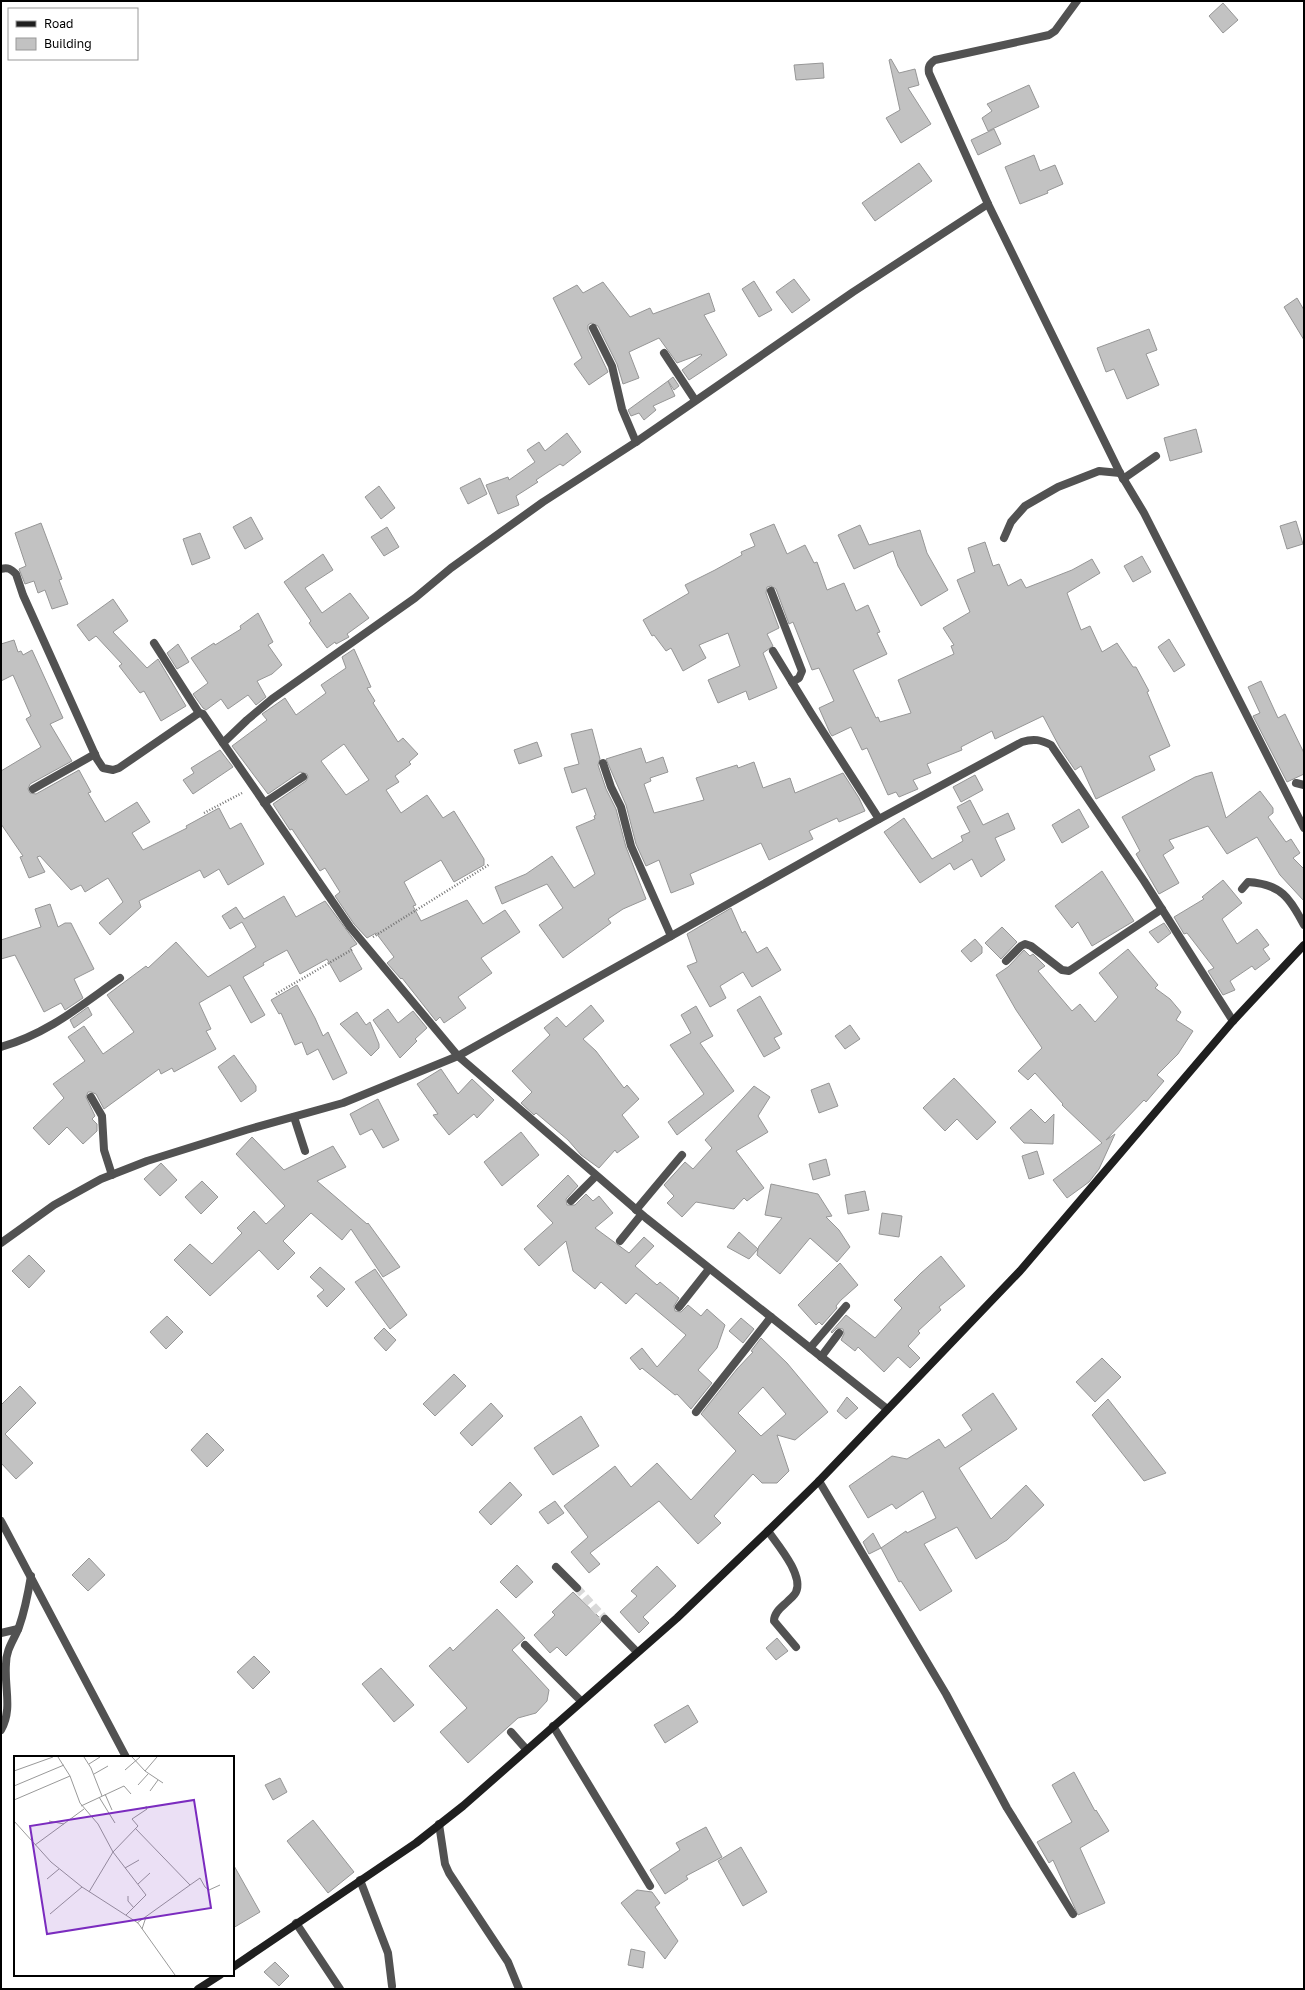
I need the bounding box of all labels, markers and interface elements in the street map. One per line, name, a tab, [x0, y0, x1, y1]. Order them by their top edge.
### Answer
legend	[8, 8, 138, 60]
text: Road	[44, 16, 73, 31]
text: Building	[44, 36, 92, 51]
inset map	[14, 1756, 234, 1976]

